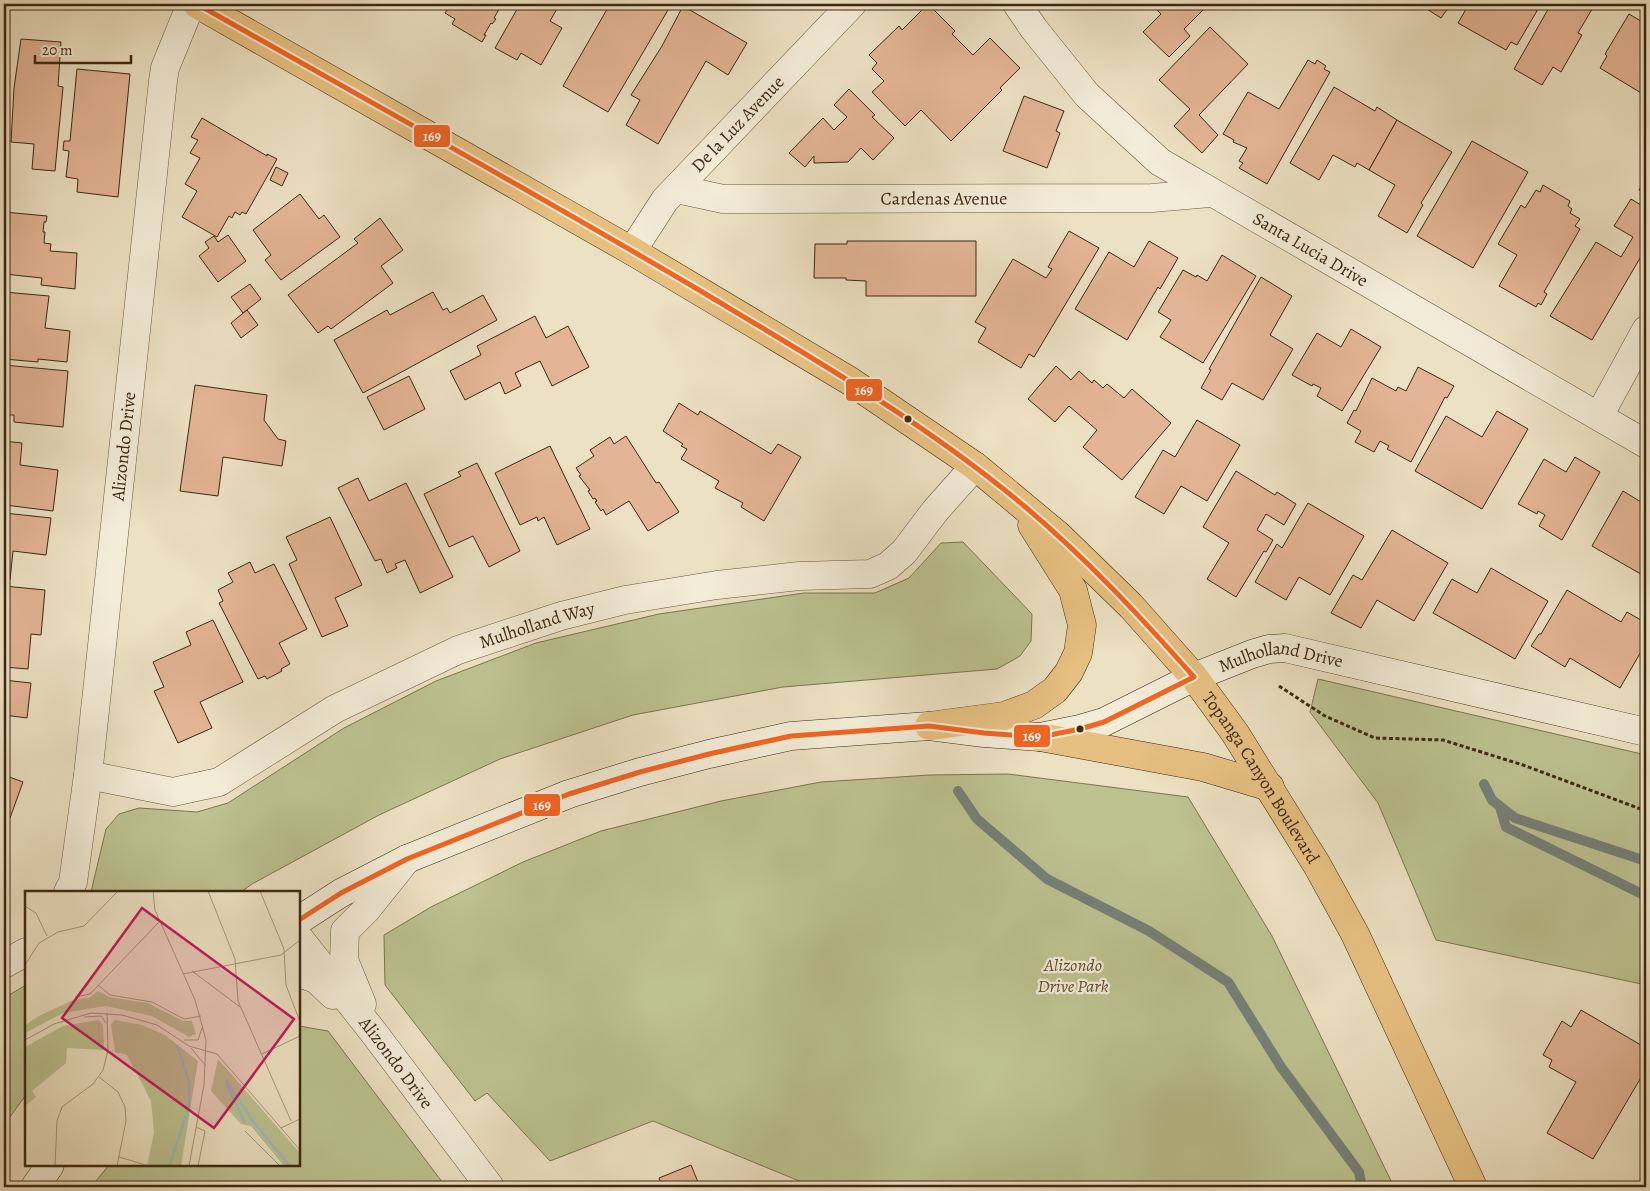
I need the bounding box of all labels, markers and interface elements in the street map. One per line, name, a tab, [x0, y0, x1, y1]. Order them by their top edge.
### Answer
scale bar	[35, 32, 131, 64]
text: 20 m	[42, 40, 73, 60]
street label: De la Luz Avenue	[686, 70, 790, 177]
line badge: 169	[413, 124, 451, 148]
text: 169	[423, 127, 442, 146]
street label: Cardenas Avenue	[880, 186, 1007, 211]
street label: Santa Lucia Drive	[1249, 206, 1373, 292]
line badge: 169	[845, 378, 883, 402]
text: 169	[855, 381, 874, 400]
street label: Alizondo Drive	[106, 390, 141, 503]
unlabelled marker	[903, 414, 913, 424]
street label: Mulholland Way	[476, 596, 598, 654]
street label: Mulholland Drive	[1215, 635, 1346, 678]
street label: Topanga Canyon Boulevard	[1197, 687, 1325, 868]
line badge: 169	[1013, 724, 1051, 748]
unlabelled marker	[1075, 724, 1085, 734]
text: 169	[1023, 727, 1042, 746]
line badge: 169	[523, 793, 561, 817]
text: 169	[533, 796, 552, 815]
inset map	[25, 891, 300, 1166]
park label: Alizondo Drive Park	[1037, 953, 1109, 998]
street label: Alizondo Drive	[353, 1011, 439, 1113]

